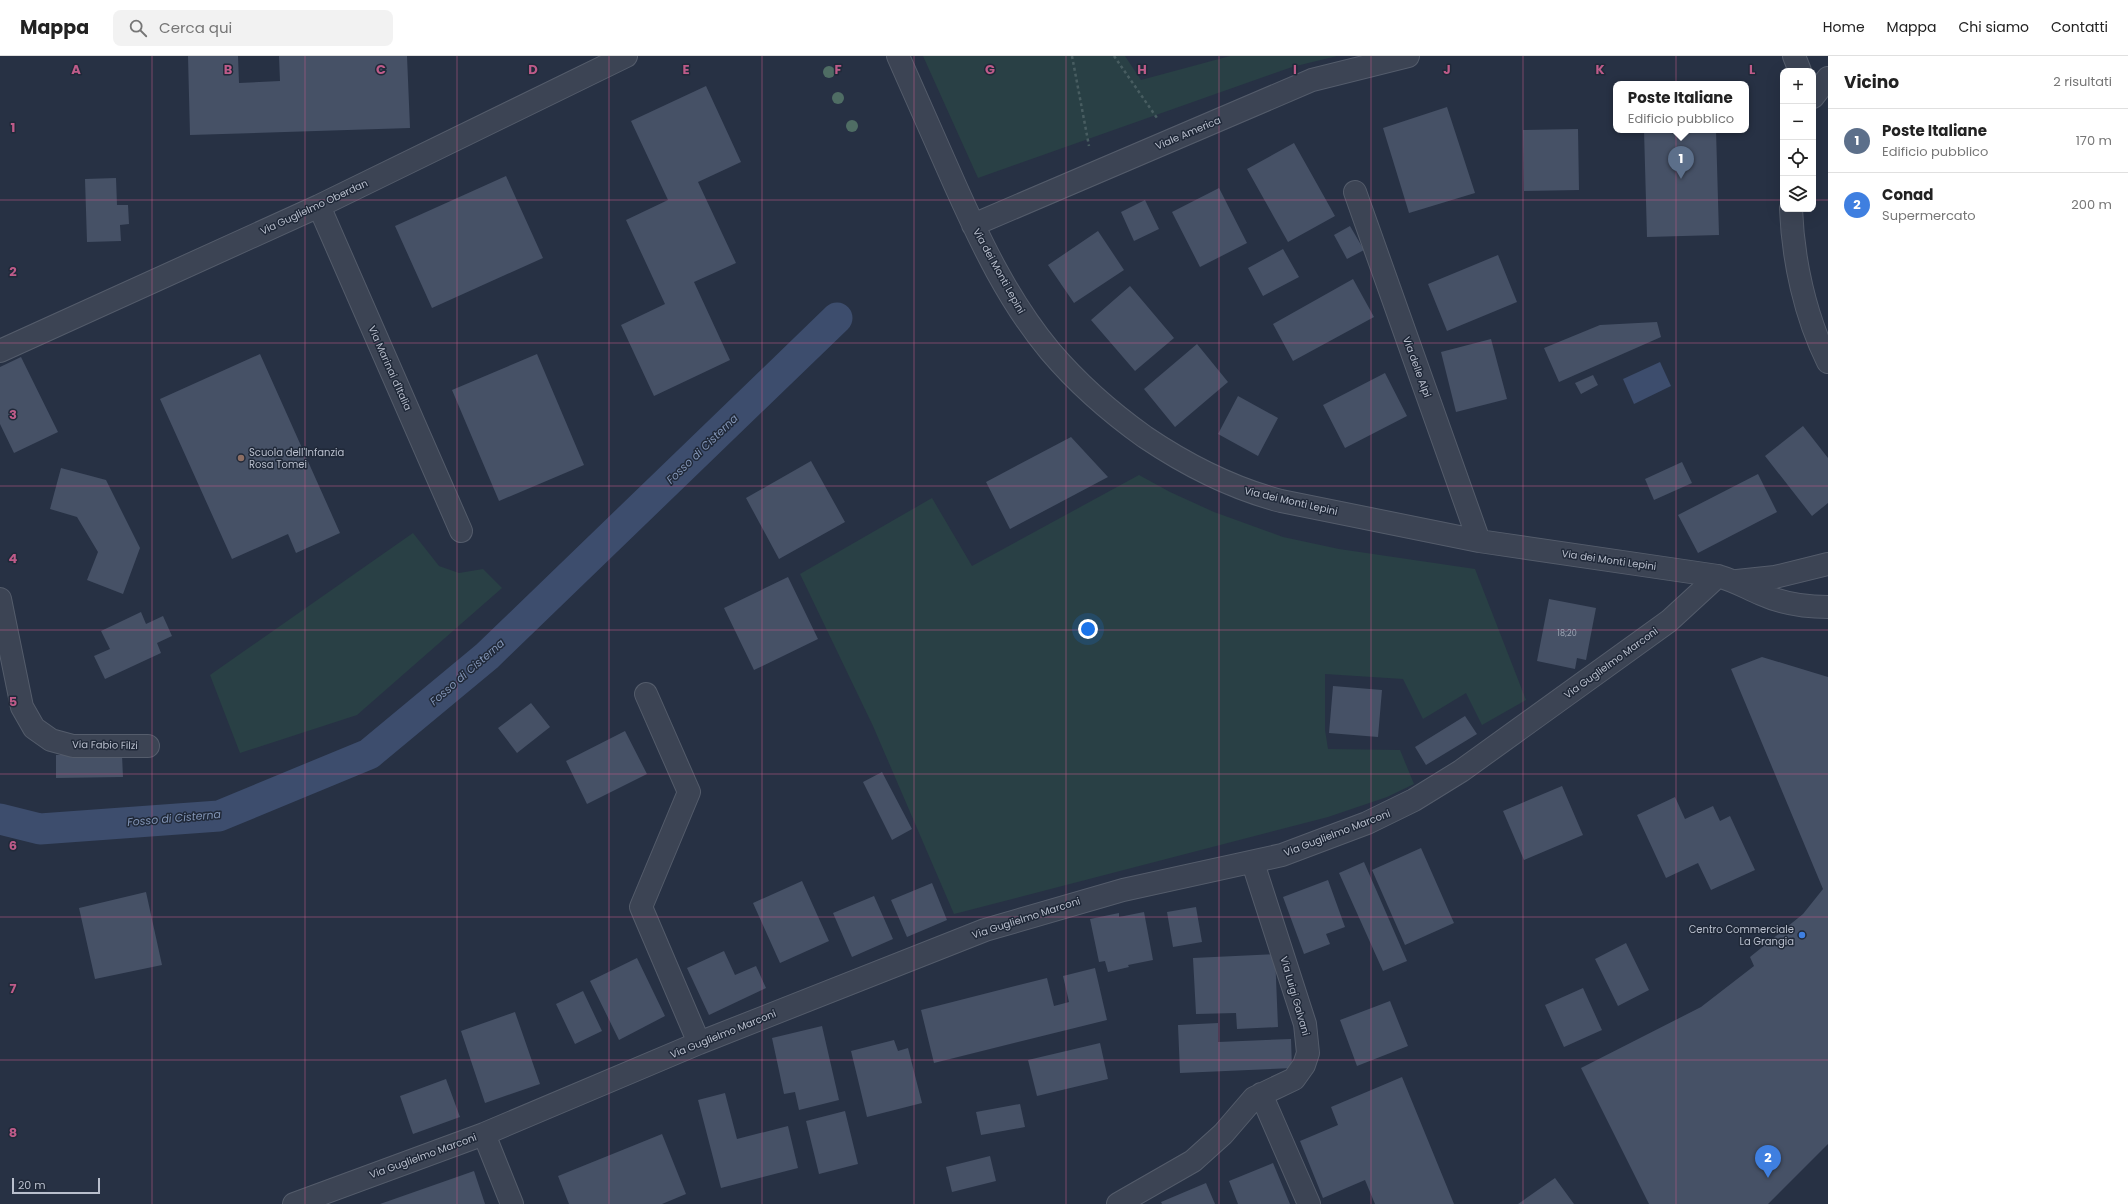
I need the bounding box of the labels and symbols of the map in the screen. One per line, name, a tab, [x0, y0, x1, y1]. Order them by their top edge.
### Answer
text: A	[71, 60, 81, 79]
text: B	[224, 60, 233, 79]
text: C	[376, 60, 386, 79]
text: D	[528, 60, 538, 79]
text: E	[682, 60, 690, 79]
text: F	[834, 60, 842, 79]
text: G	[985, 60, 995, 79]
text: H	[1137, 60, 1147, 79]
text: I	[1293, 60, 1297, 79]
text: J	[1443, 60, 1451, 79]
text: K	[1595, 60, 1605, 79]
text: L	[1749, 60, 1755, 79]
street label: Viale America	[1153, 113, 1223, 153]
text: 1	[11, 118, 15, 137]
pin: 1	[1668, 146, 1694, 179]
street label: Via Guglielmo Oberdan	[258, 175, 370, 239]
street label: Via dei Monti Lepini	[969, 226, 1029, 316]
text: 2	[9, 262, 17, 281]
street label: Via Marinai d'Italia	[365, 323, 415, 413]
street label: Via delle Alpi	[1399, 334, 1435, 400]
text: 3	[9, 405, 17, 424]
water label: Fosso di Cisterna	[663, 410, 742, 487]
place label: Scuola dell'Infanzia Rosa Tomei	[249, 445, 344, 472]
marker: Scuola dell'Infanzia Rosa Tomei	[236, 453, 246, 463]
street label: Via dei Monti Lepini	[1243, 483, 1339, 519]
street label: Via dei Monti Lepini	[1561, 546, 1657, 574]
text: 4	[9, 549, 18, 568]
your location	[1078, 619, 1098, 639]
street label: Via Guglielmo Marconi	[1561, 624, 1661, 702]
house number: 18;20	[1557, 628, 1577, 639]
water label: Fosso di Cisterna	[426, 635, 508, 709]
text: 5	[9, 692, 17, 711]
street label: Via Fabio Filzi	[72, 737, 138, 753]
water label: Fosso di Cisterna	[126, 806, 222, 830]
street label: Via Guglielmo Marconi	[1282, 806, 1392, 860]
text: 6	[9, 836, 17, 855]
street label: Via Guglielmo Marconi	[970, 893, 1082, 943]
place label: Centro Commerciale La Grangia	[1689, 922, 1794, 949]
marker: Centro Commerciale La Grangia	[1797, 930, 1807, 940]
street label: Via Luigi Galvani	[1276, 955, 1314, 1037]
text: 7	[10, 979, 17, 998]
street label: Via Guglielmo Marconi	[668, 1006, 778, 1062]
text: 8	[9, 1123, 17, 1142]
street label: Via Guglielmo Marconi	[367, 1130, 479, 1182]
pin: 2	[1755, 1145, 1781, 1178]
scale bar	[12, 1176, 100, 1195]

